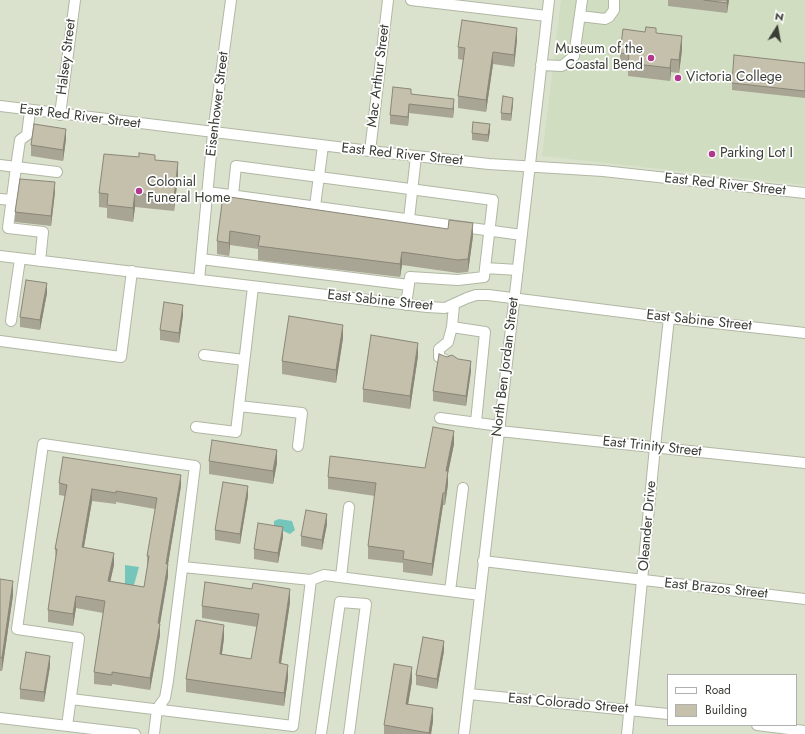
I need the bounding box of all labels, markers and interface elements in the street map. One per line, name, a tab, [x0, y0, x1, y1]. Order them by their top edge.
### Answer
north arrow	[757, 8, 797, 48]
text: N	[773, 8, 785, 25]
street label: Halsey Street	[54, 18, 80, 96]
street label: Mac Arthur Street	[364, 24, 394, 128]
place label: Museum of the Coastal Bend	[555, 42, 643, 74]
street label: Eisenhower Street	[203, 51, 233, 157]
marker: Museum of the Coastal Bend	[646, 53, 656, 63]
place label: Victoria College	[686, 70, 782, 86]
marker: Victoria College	[673, 73, 683, 83]
street label: East Red River Street	[18, 101, 142, 133]
street label: East Red River Street	[340, 140, 464, 170]
place label: Parking Lot I	[720, 146, 793, 162]
marker: Parking Lot I	[707, 149, 717, 159]
street label: East Red River Street	[663, 170, 787, 200]
place label: Colonial Funeral Home	[147, 175, 230, 208]
marker: Colonial Funeral Home	[134, 186, 144, 196]
street label: East Sabine Street	[326, 287, 434, 315]
street label: North Ben Jordan Street	[489, 296, 523, 438]
street label: East Sabine Street	[645, 307, 753, 335]
street label: East Trinity Street	[602, 433, 702, 461]
street label: Oleander Drive	[636, 480, 660, 572]
street label: East Brazos Street	[663, 575, 769, 603]
legend	[667, 674, 797, 726]
text: Road	[705, 681, 731, 699]
street label: East Colorado Street	[507, 690, 629, 718]
text: Building	[705, 701, 747, 719]

